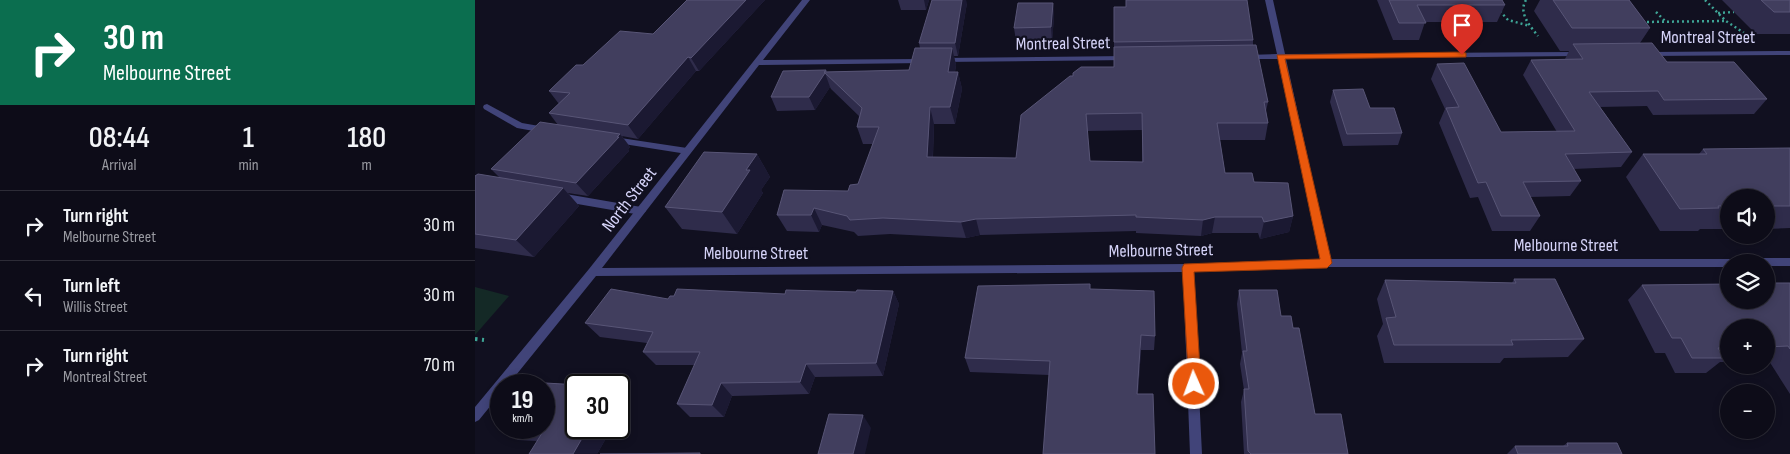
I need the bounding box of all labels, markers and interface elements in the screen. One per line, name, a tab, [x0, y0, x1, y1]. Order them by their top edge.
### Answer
pin	[1441, 4, 1483, 55]
icon: arrive	[1448, 11, 1476, 39]
text: 30 m	[103, 17, 164, 60]
icon: right	[20, 20, 85, 85]
street label: Montreal Street	[1661, 27, 1756, 48]
street label: Montreal Street	[1015, 32, 1111, 55]
text: Melbourne Street	[103, 60, 231, 87]
text: 08:44	[89, 120, 150, 156]
text: 1	[243, 120, 254, 156]
text: 180	[347, 120, 386, 156]
text: Arrival	[102, 156, 136, 175]
text: min	[238, 156, 259, 175]
text: m	[362, 156, 372, 175]
street label: North Street	[598, 162, 661, 236]
map controls	[1720, 189, 1775, 439]
button: sound	[1720, 189, 1775, 244]
text: Turn right	[63, 205, 128, 228]
icon: right	[20, 212, 48, 240]
text: 30 m	[423, 214, 455, 237]
text: Melbourne Street	[63, 228, 156, 247]
street label: Melbourne Street	[1514, 235, 1619, 256]
street label: Melbourne Street	[1108, 239, 1214, 262]
street label: Melbourne Street	[704, 243, 809, 264]
button: layers	[1720, 254, 1775, 309]
text: Turn left	[63, 275, 120, 298]
icon: left	[20, 282, 48, 310]
text: 30 m	[423, 284, 455, 307]
text: Willis Street	[63, 298, 128, 317]
button: +	[1720, 319, 1775, 374]
text: Turn right	[63, 345, 128, 368]
icon: right	[20, 352, 48, 380]
text: 70 m	[424, 354, 455, 377]
position arrow	[1167, 357, 1219, 409]
text: Montreal Street	[63, 368, 147, 387]
speed limit sign: 30	[565, 374, 630, 439]
button: −	[1720, 384, 1775, 439]
text: 19	[512, 385, 533, 416]
text: km/h	[512, 411, 533, 426]

